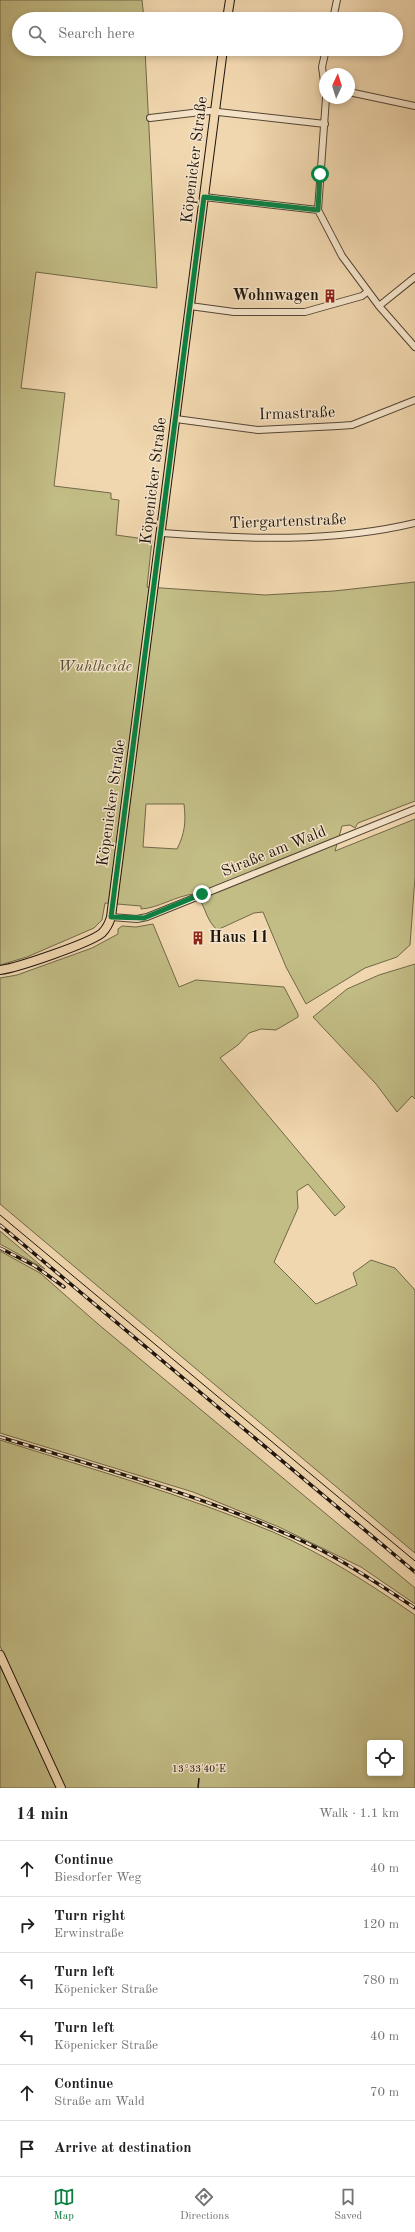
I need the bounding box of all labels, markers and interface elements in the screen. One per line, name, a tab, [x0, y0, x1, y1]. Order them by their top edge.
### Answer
search box	[12, 12, 403, 56]
icon: search	[26, 23, 48, 45]
text: Search here	[58, 27, 135, 42]
north arrow	[319, 68, 355, 104]
street label: Köpenicker Straße	[179, 95, 211, 225]
route start	[311, 165, 329, 183]
place label: Wohnwagen	[232, 288, 319, 304]
building icon: Wohnwagen	[322, 288, 338, 304]
street label: Irmastraße	[259, 405, 335, 423]
street label: Köpenicker Straße	[138, 416, 170, 546]
street label: Tiergartenstraße	[229, 512, 347, 532]
park label: Wuhlheide	[58, 659, 133, 675]
street label: Köpenicker Straße	[95, 738, 129, 868]
street label: Straße am Wald	[219, 824, 329, 880]
route end	[193, 885, 211, 903]
building icon: Haus 11	[190, 930, 206, 946]
place label: Haus 11	[209, 930, 269, 946]
map controls	[367, 1740, 403, 1776]
button: locate	[367, 1740, 403, 1776]
text: 13°33'40"E	[172, 1764, 226, 1774]
text: 14 min	[16, 1806, 69, 1823]
text: Walk · 1.1 km	[319, 1807, 399, 1820]
text: Continue	[54, 1853, 113, 1868]
icon: ahead	[16, 1858, 38, 1880]
text: 40 m	[370, 1862, 399, 1875]
text: Biesdorfer Weg	[54, 1871, 142, 1884]
text: Turn right	[54, 1909, 125, 1924]
icon: right	[16, 1914, 38, 1936]
text: 120 m	[362, 1918, 399, 1931]
text: Erwinstraße	[54, 1927, 124, 1940]
text: Turn left	[54, 1965, 114, 1980]
icon: left	[16, 1970, 38, 1992]
text: 780 m	[362, 1974, 399, 1987]
text: Köpenicker Straße	[54, 1983, 158, 1996]
text: Turn left	[54, 2021, 114, 2036]
icon: left	[16, 2026, 38, 2048]
text: 40 m	[370, 2030, 399, 2043]
text: Köpenicker Straße	[54, 2039, 158, 2052]
text: Continue	[54, 2077, 113, 2092]
icon: ahead	[16, 2082, 38, 2104]
text: 70 m	[370, 2086, 399, 2099]
text: Straße am Wald	[54, 2095, 145, 2108]
icon: arrive	[16, 2138, 38, 2160]
text: Arrive at destination	[54, 2141, 192, 2156]
tab: Map	[53, 2186, 75, 2224]
tab: Directions	[180, 2186, 229, 2224]
tab: Saved	[334, 2186, 362, 2224]

